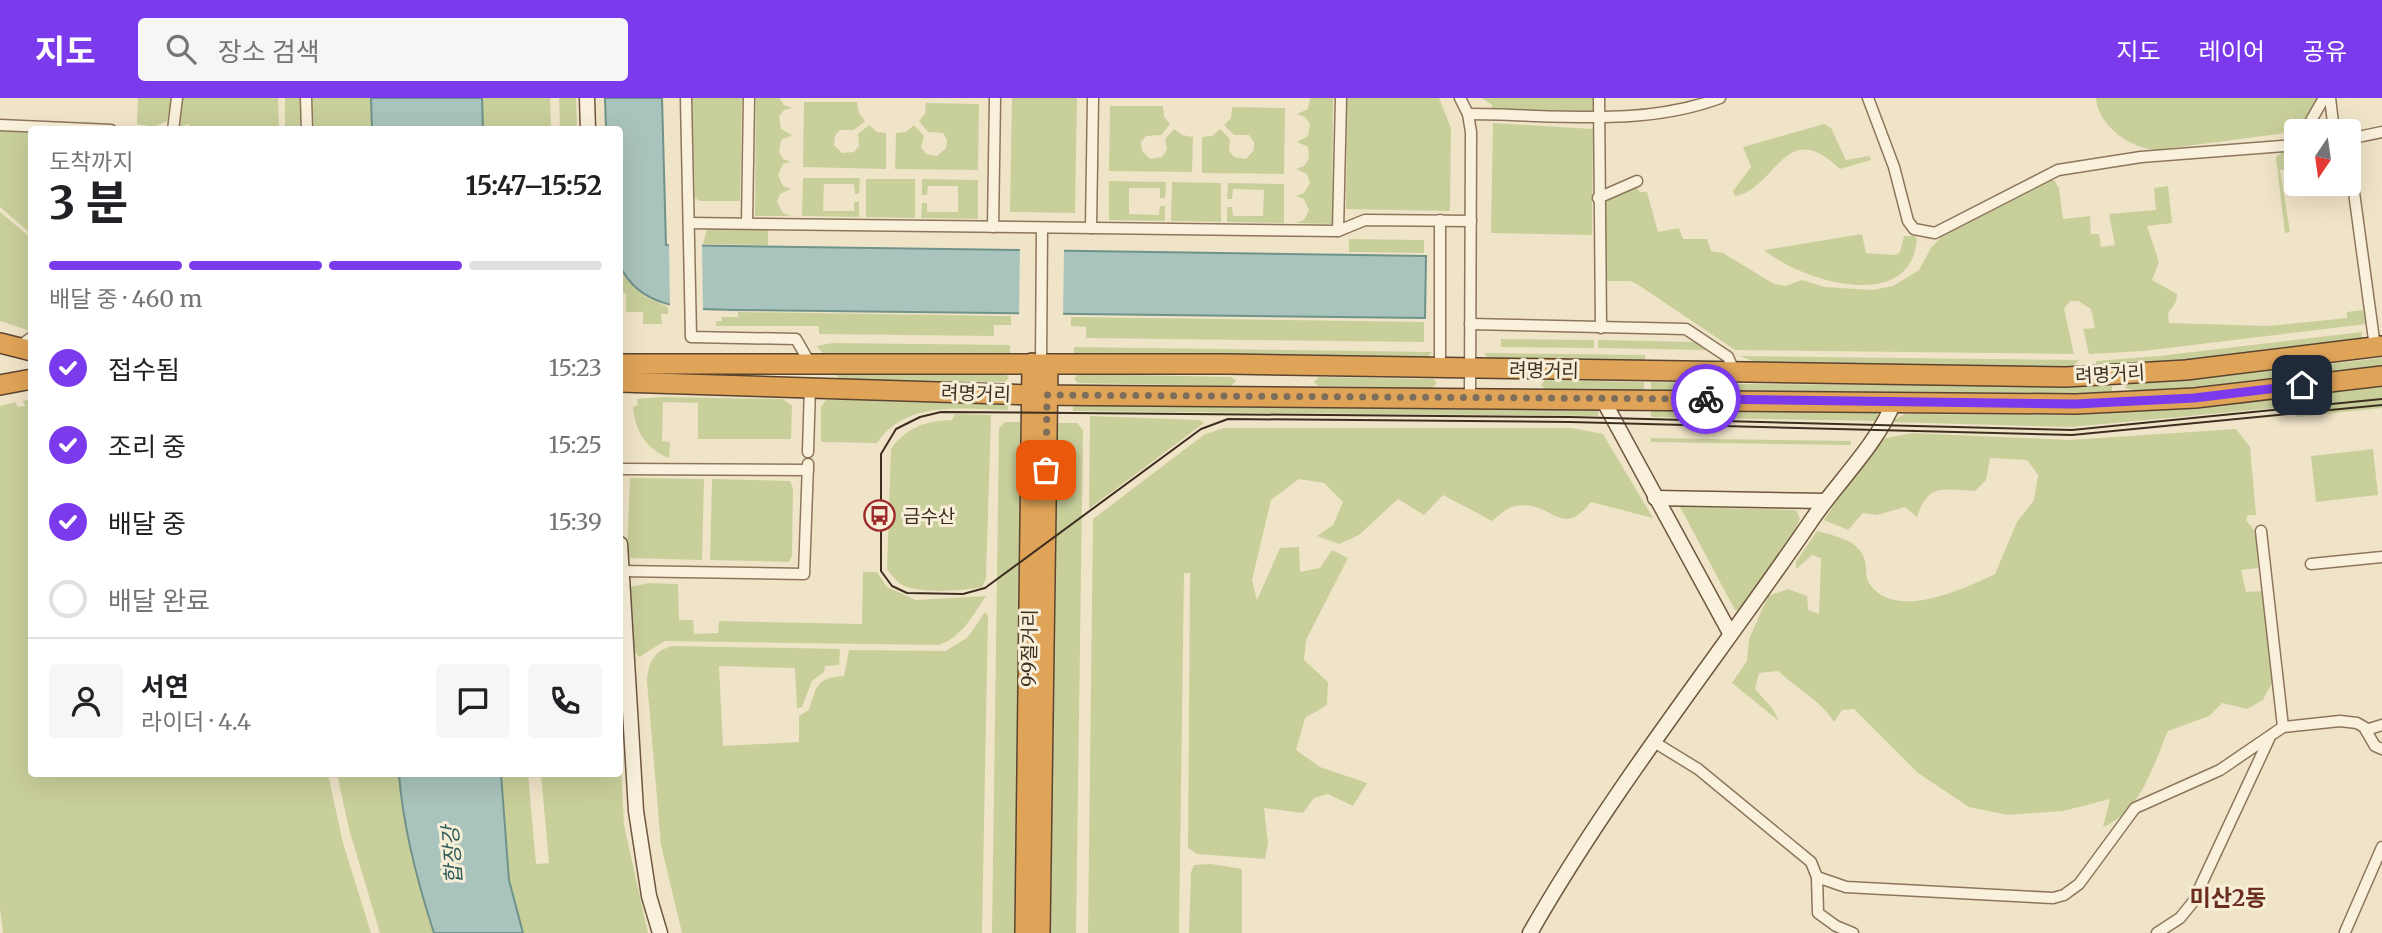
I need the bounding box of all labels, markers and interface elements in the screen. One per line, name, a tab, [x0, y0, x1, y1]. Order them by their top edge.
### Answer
search box	[138, 18, 628, 81]
icon: search	[162, 30, 200, 68]
text: 지도	[35, 31, 96, 72]
text: 장소 검색	[218, 35, 320, 68]
text: 지도	[2116, 36, 2161, 67]
text: 레이어	[2199, 36, 2265, 67]
text: 공유	[2303, 36, 2347, 67]
north arrow	[2284, 119, 2361, 196]
map controls	[2284, 119, 2361, 196]
text: 도착까지	[49, 147, 134, 176]
text: 15:47–15:52	[466, 169, 602, 202]
text: 3 분	[49, 174, 129, 232]
text: 배달 중 · 460 m	[49, 284, 202, 313]
icon: check	[49, 349, 87, 387]
text: 접수됨	[108, 353, 180, 386]
text: 15:23	[549, 353, 602, 382]
pin	[2272, 355, 2332, 415]
street label: 려명거리	[1509, 357, 1579, 383]
street label: 려명거리	[2074, 360, 2146, 388]
courier	[1671, 364, 1741, 434]
icon: home	[2283, 366, 2321, 404]
street label: 려명거리	[941, 380, 1011, 406]
icon: bike	[1687, 380, 1725, 418]
icon: check	[49, 426, 87, 464]
text: 조리 중	[108, 430, 186, 463]
text: 15:25	[549, 430, 602, 459]
pin	[1016, 440, 1076, 500]
icon: bag	[1027, 451, 1065, 489]
bus stop icon: 금수산	[863, 499, 897, 533]
icon: check	[49, 503, 87, 541]
place label: 금수산	[903, 504, 955, 528]
text: 배달 중	[108, 507, 186, 540]
text: 15:39	[549, 507, 602, 536]
text: 배달 완료	[108, 584, 210, 617]
street label: 9·9절거리	[1016, 609, 1042, 687]
button: person	[49, 664, 123, 738]
button: chat	[436, 664, 510, 738]
button: phone	[528, 664, 602, 738]
text: 서연	[141, 670, 189, 703]
text: 라이더 · 4.4	[141, 707, 251, 736]
water label: 합장강	[436, 822, 467, 885]
district label: 미산2동	[2189, 883, 2267, 912]

